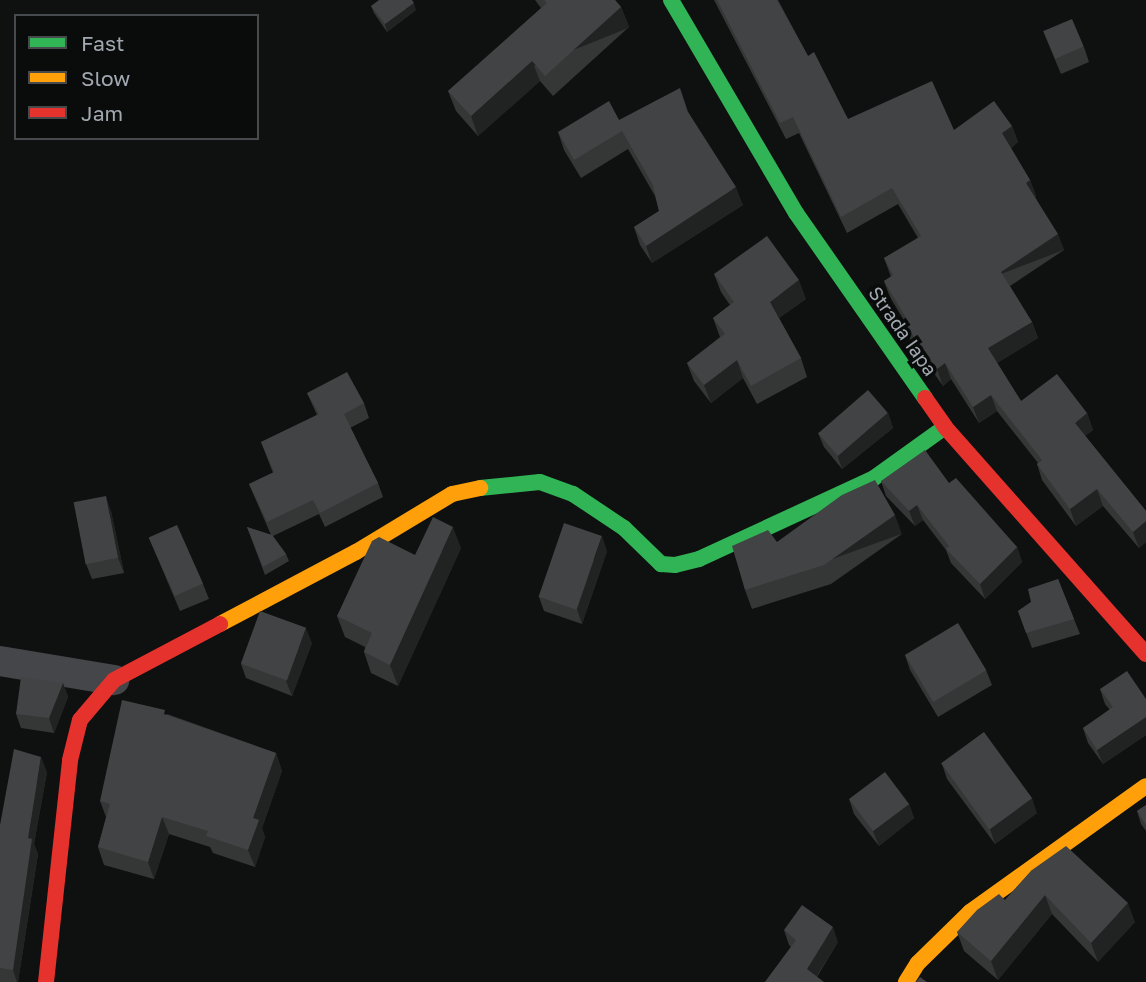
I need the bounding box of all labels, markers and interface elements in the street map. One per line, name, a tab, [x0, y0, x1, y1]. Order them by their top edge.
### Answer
legend	[14, 14, 259, 140]
text: Fast	[81, 30, 124, 56]
text: Slow	[81, 65, 130, 91]
text: Jam	[81, 100, 123, 126]
street label: Strada Iapa	[864, 282, 942, 380]

